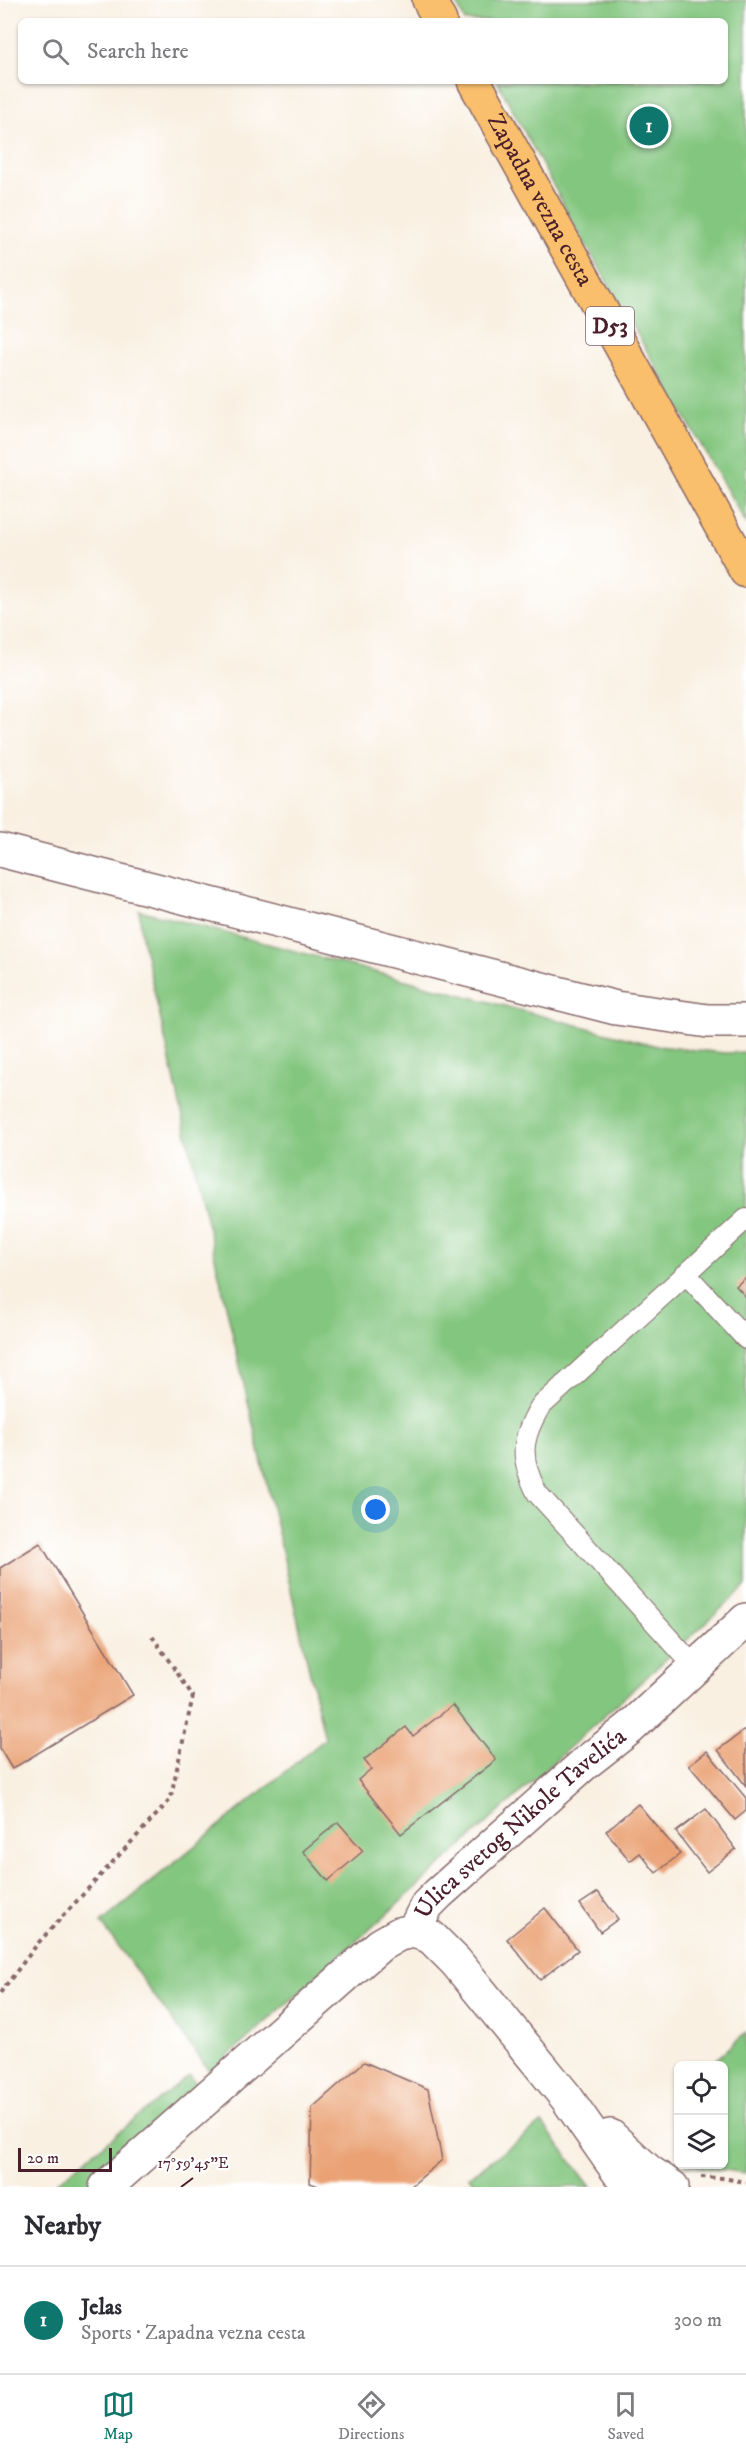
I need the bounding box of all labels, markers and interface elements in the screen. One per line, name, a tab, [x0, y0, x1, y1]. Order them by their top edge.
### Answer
search box	[18, 18, 728, 84]
icon: search	[39, 35, 72, 68]
text: Search here	[87, 38, 189, 65]
pin: 1	[630, 104, 668, 148]
street label: Zapadna vezna cesta	[480, 108, 600, 292]
road number: D53	[586, 307, 634, 345]
your location	[361, 1495, 390, 1524]
street label: Ulica svetog Nikole Tavelića	[408, 1721, 633, 1923]
map controls	[674, 2061, 728, 2169]
button: locate	[674, 2061, 728, 2115]
button: layers	[674, 2115, 728, 2169]
scale bar	[18, 2145, 112, 2172]
text: 20 m	[27, 2148, 59, 2168]
text: 17°59'45"E	[157, 2154, 229, 2173]
text: Nearby	[24, 2210, 101, 2243]
text: Jelas	[81, 2294, 122, 2321]
text: 1	[40, 2308, 47, 2333]
text: 300 m	[674, 2308, 722, 2333]
text: Sports · Zapadna vezna cesta	[81, 2321, 306, 2346]
tab: Map	[102, 2388, 135, 2444]
tab: Directions	[338, 2388, 404, 2444]
tab: Saved	[608, 2388, 644, 2444]

